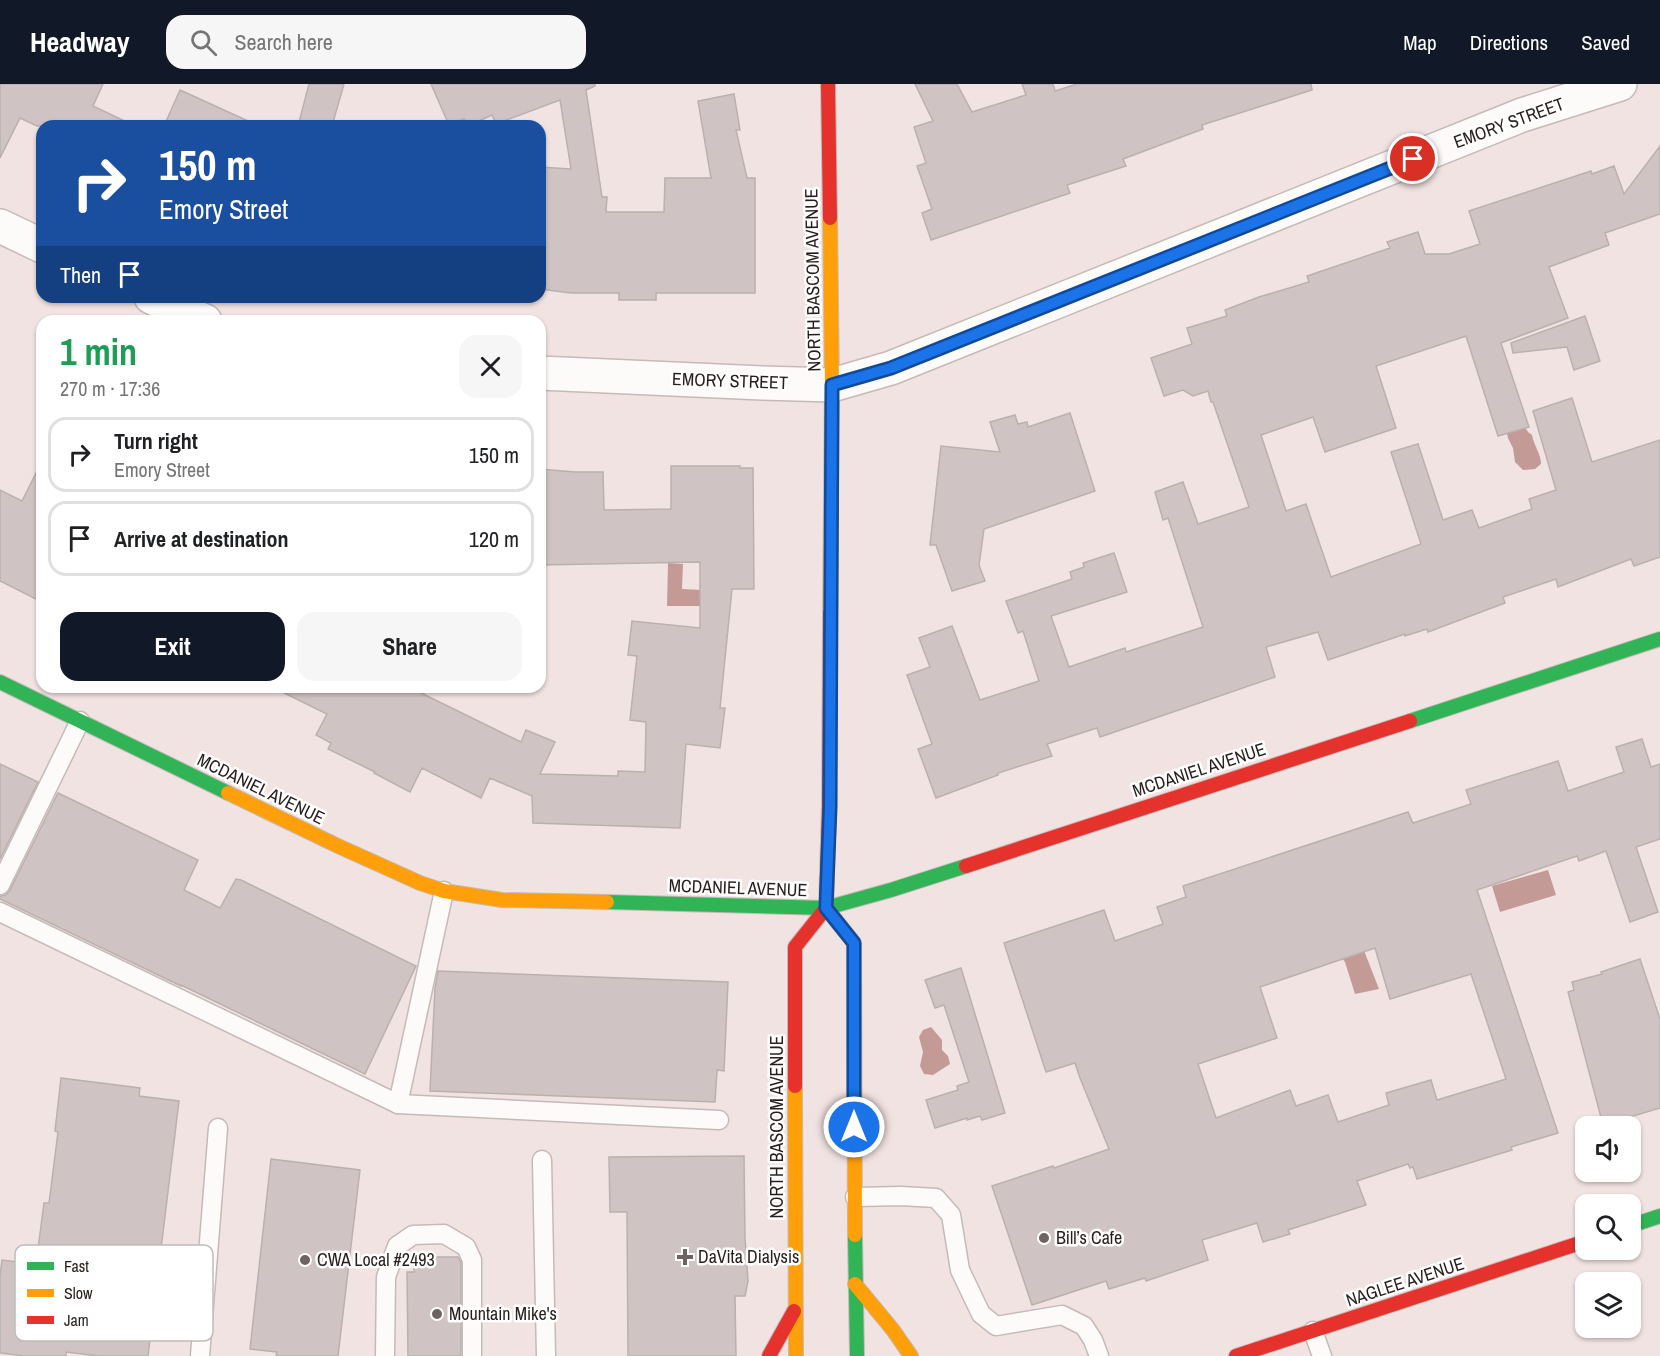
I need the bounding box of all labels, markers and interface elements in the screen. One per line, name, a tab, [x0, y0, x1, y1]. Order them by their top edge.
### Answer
search box	[166, 15, 586, 69]
text: Headway	[30, 23, 130, 61]
icon: search	[187, 26, 220, 59]
text: Search here	[235, 27, 333, 57]
text: Map	[1403, 28, 1437, 57]
text: Directions	[1470, 28, 1548, 57]
text: Saved	[1581, 28, 1630, 57]
street label: EMORY STREET	[1450, 91, 1568, 154]
pin	[1387, 133, 1438, 184]
text: 150 m	[159, 137, 257, 193]
icon: arrive	[1396, 142, 1429, 175]
icon: right	[60, 144, 138, 222]
street label: NORTH BASCOM AVENUE	[798, 188, 827, 372]
text: Emory Street	[159, 191, 288, 227]
icon: arrive	[113, 258, 146, 291]
text: Then	[60, 260, 101, 290]
text: 1 min	[60, 328, 137, 376]
button: close	[459, 335, 522, 398]
street label: EMORY STREET	[672, 366, 788, 395]
text: 270 m · 17:36	[60, 375, 160, 402]
text: Turn right	[114, 426, 198, 456]
icon: right	[63, 438, 96, 471]
text: 150 m	[469, 440, 519, 470]
text: Emory Street	[114, 456, 210, 483]
icon: arrive	[63, 522, 96, 555]
text: Arrive at destination	[114, 524, 288, 554]
text: 120 m	[469, 524, 519, 554]
button: Exit	[60, 612, 285, 681]
button: Share	[297, 612, 522, 681]
street label: MCDANIEL AVENUE	[1129, 736, 1269, 803]
street label: MCDANIEL AVENUE	[193, 747, 329, 830]
street label: MCDANIEL AVENUE	[668, 873, 808, 902]
street label: NORTH BASCOM AVENUE	[764, 1035, 789, 1219]
position arrow	[822, 1095, 886, 1159]
map controls	[1575, 1116, 1641, 1338]
button: sound	[1575, 1116, 1641, 1182]
button: search	[1575, 1194, 1641, 1260]
place label: Bill’s Cafe	[1056, 1225, 1122, 1250]
marker: Bill’s Cafe	[1037, 1231, 1051, 1245]
place label: DaVita Dialysis	[698, 1244, 799, 1269]
legend	[15, 1245, 213, 1341]
place label: CWA Local #2493	[317, 1247, 435, 1272]
marker: DaVita Dialysis	[676, 1248, 694, 1266]
street label: NAGLEE AVENUE	[1343, 1251, 1467, 1312]
marker: CWA Local #2493	[298, 1253, 312, 1267]
text: Fast	[64, 1255, 89, 1277]
button: layers	[1575, 1272, 1641, 1338]
text: Slow	[64, 1282, 93, 1304]
place label: Mountain Mike's	[449, 1301, 557, 1326]
marker: Mountain Mike's	[430, 1307, 444, 1321]
text: Jam	[64, 1309, 89, 1331]

